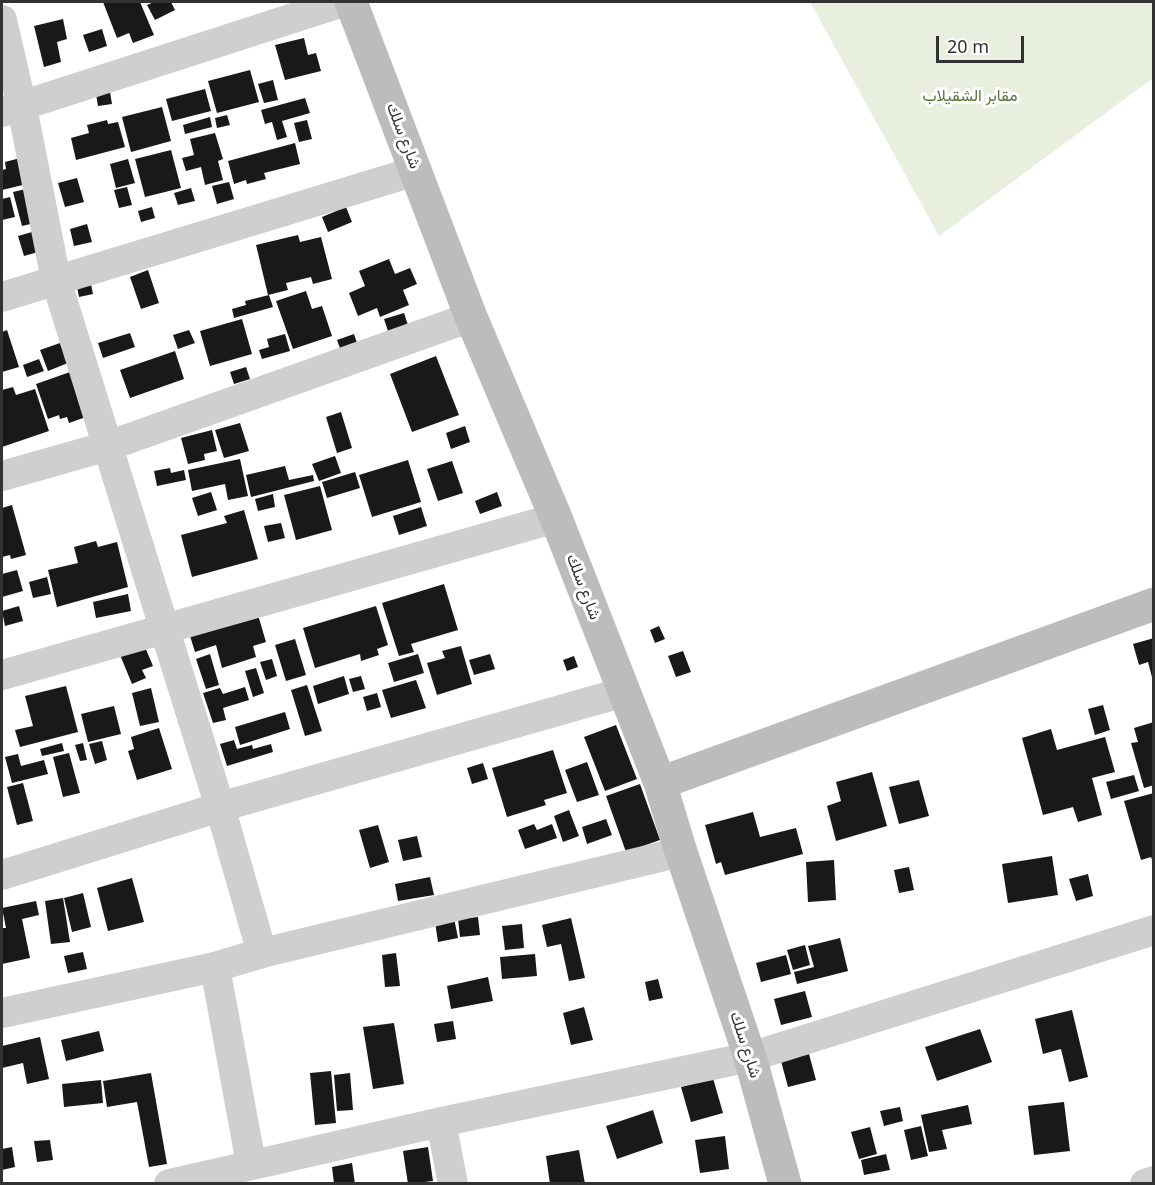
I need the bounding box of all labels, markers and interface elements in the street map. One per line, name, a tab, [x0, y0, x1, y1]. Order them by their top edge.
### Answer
scale bar	[939, 24, 1028, 62]
text: 20 m	[947, 34, 989, 58]
park label: مقابر الشقيلاب	[923, 86, 1017, 106]
street label: شارع سلك	[382, 101, 424, 171]
street label: شارع سلك	[562, 552, 604, 622]
street label: شارع سلك	[725, 1009, 765, 1081]

